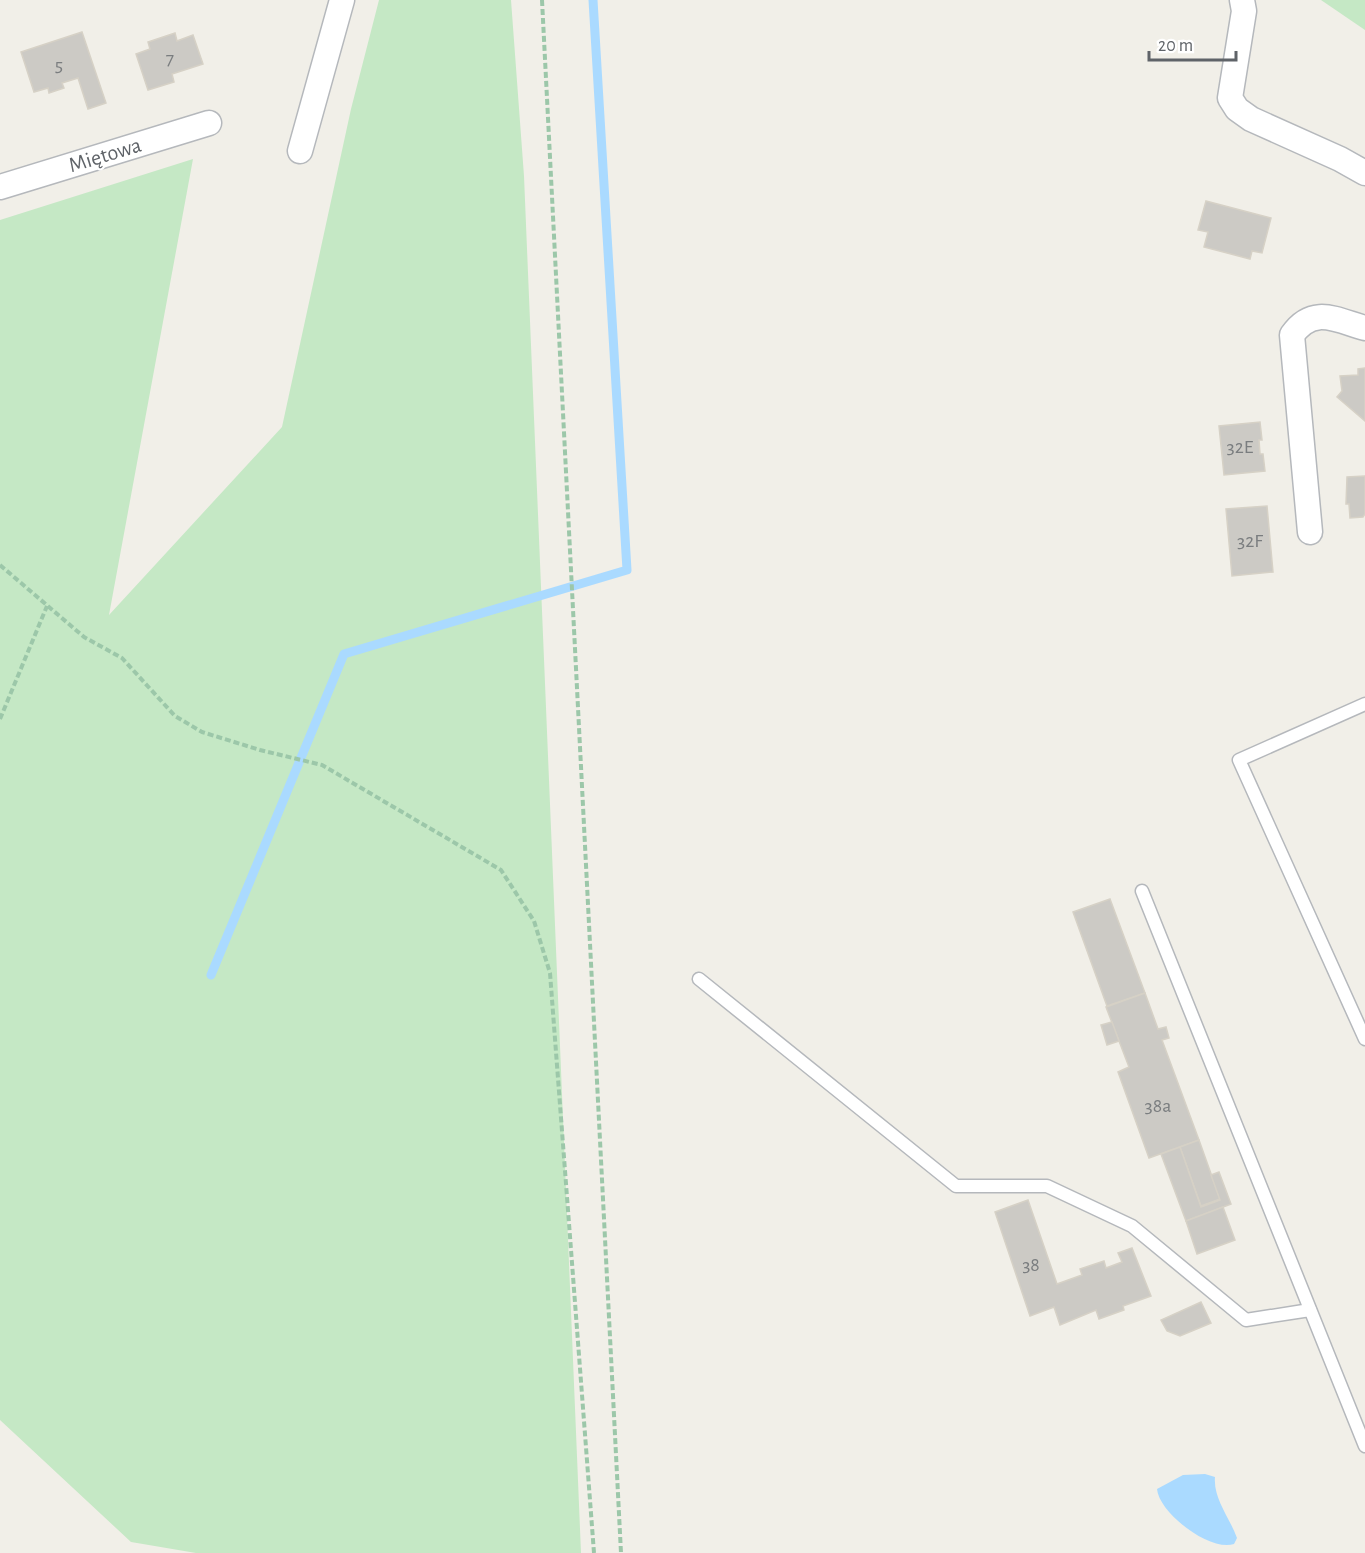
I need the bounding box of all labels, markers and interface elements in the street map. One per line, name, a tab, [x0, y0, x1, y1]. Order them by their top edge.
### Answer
scale bar	[1149, 24, 1236, 62]
text: 20 m	[1158, 37, 1193, 55]
house number: 7	[166, 49, 174, 69]
house number: 5	[55, 55, 63, 75]
street label: Miętowa	[66, 134, 144, 176]
house number: 32E	[1227, 437, 1254, 457]
house number: 32F	[1237, 531, 1263, 551]
house number: 38a	[1145, 1096, 1171, 1116]
house number: 38	[1022, 1255, 1040, 1275]

